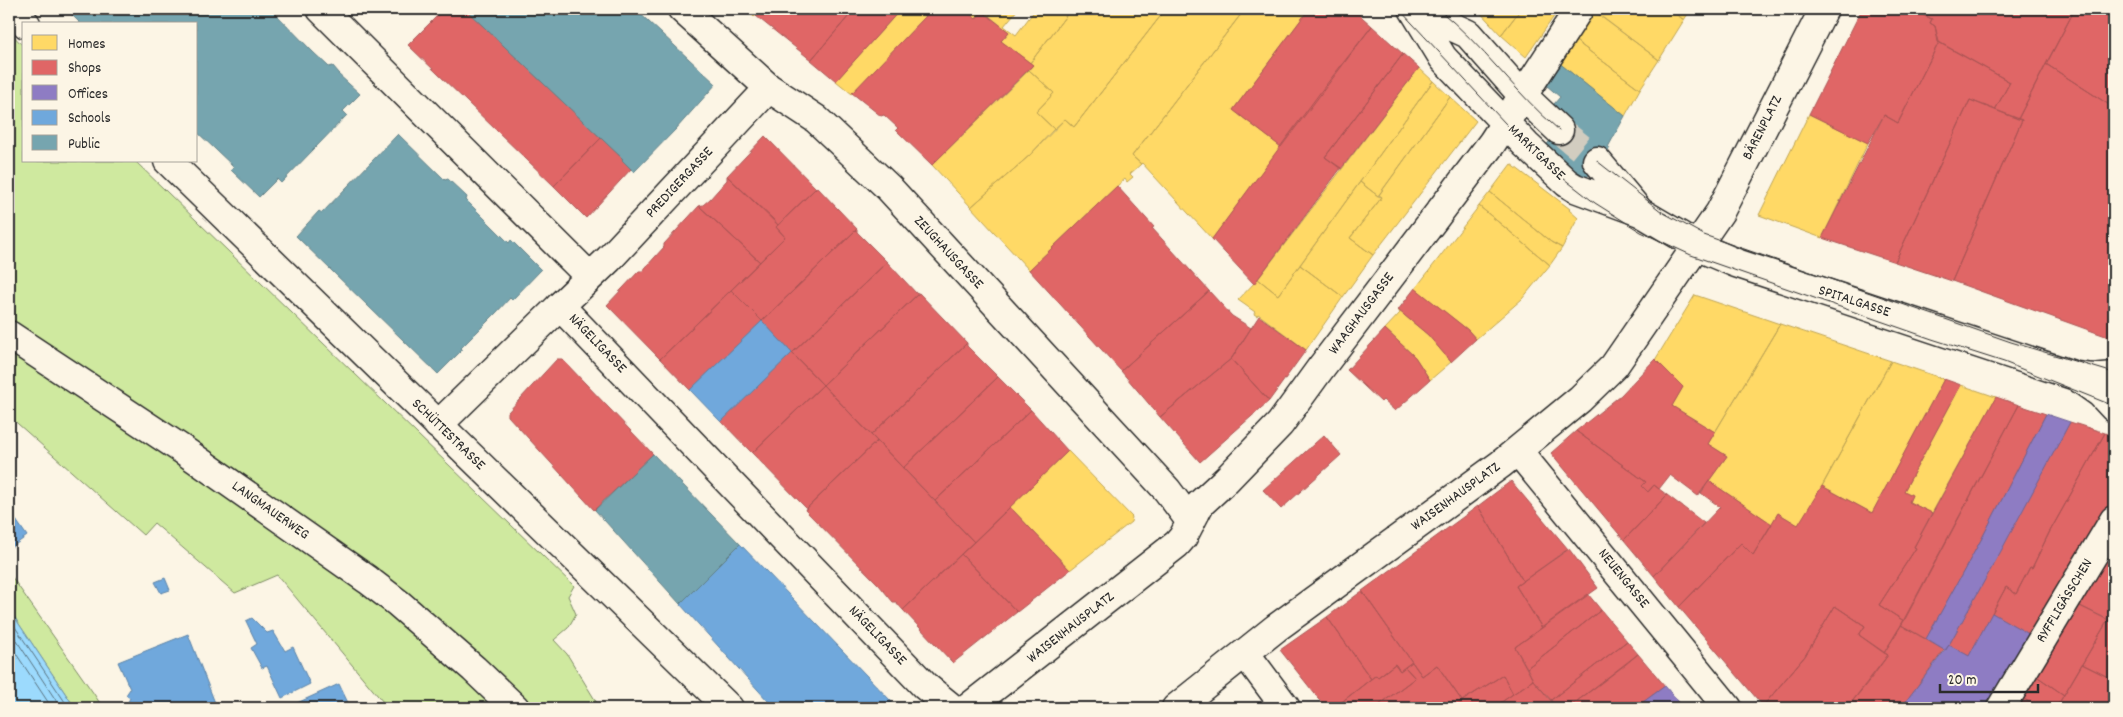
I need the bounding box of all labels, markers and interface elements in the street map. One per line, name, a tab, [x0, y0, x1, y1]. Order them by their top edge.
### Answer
legend	[22, 22, 198, 162]
text: Homes	[68, 34, 106, 56]
text: Shops	[68, 58, 101, 80]
text: Offices	[68, 84, 108, 106]
street label: BÄRENPLATZ	[1737, 91, 1789, 164]
text: Schools	[68, 108, 111, 130]
street label: MARKTGASSE	[1502, 120, 1570, 186]
text: Public	[68, 134, 100, 156]
street label: PREDIGERGASSE	[641, 142, 719, 224]
street label: ZEUGHAUSGASSE	[908, 211, 988, 295]
street label: WAAGHAUSGASSE	[1324, 268, 1400, 360]
street label: SPITALGASSE	[1815, 280, 1893, 324]
street label: NÄGELIGASSE	[563, 309, 631, 379]
street label: SCHÜTTESTRASSE	[406, 394, 490, 476]
street label: WAISENHAUSPLATZ	[1407, 457, 1506, 537]
street label: LANGMAUERWEG	[227, 476, 313, 546]
street label: NEUENGASSE	[1592, 544, 1654, 614]
street label: RYFFLIGÄSSCHEN	[2031, 555, 2099, 647]
street label: WAISENHAUSPLATZ	[1023, 587, 1120, 669]
street label: NÄGELIGASSE	[843, 601, 911, 671]
scale bar	[1940, 662, 2038, 694]
text: 20 m	[1948, 670, 1976, 692]

